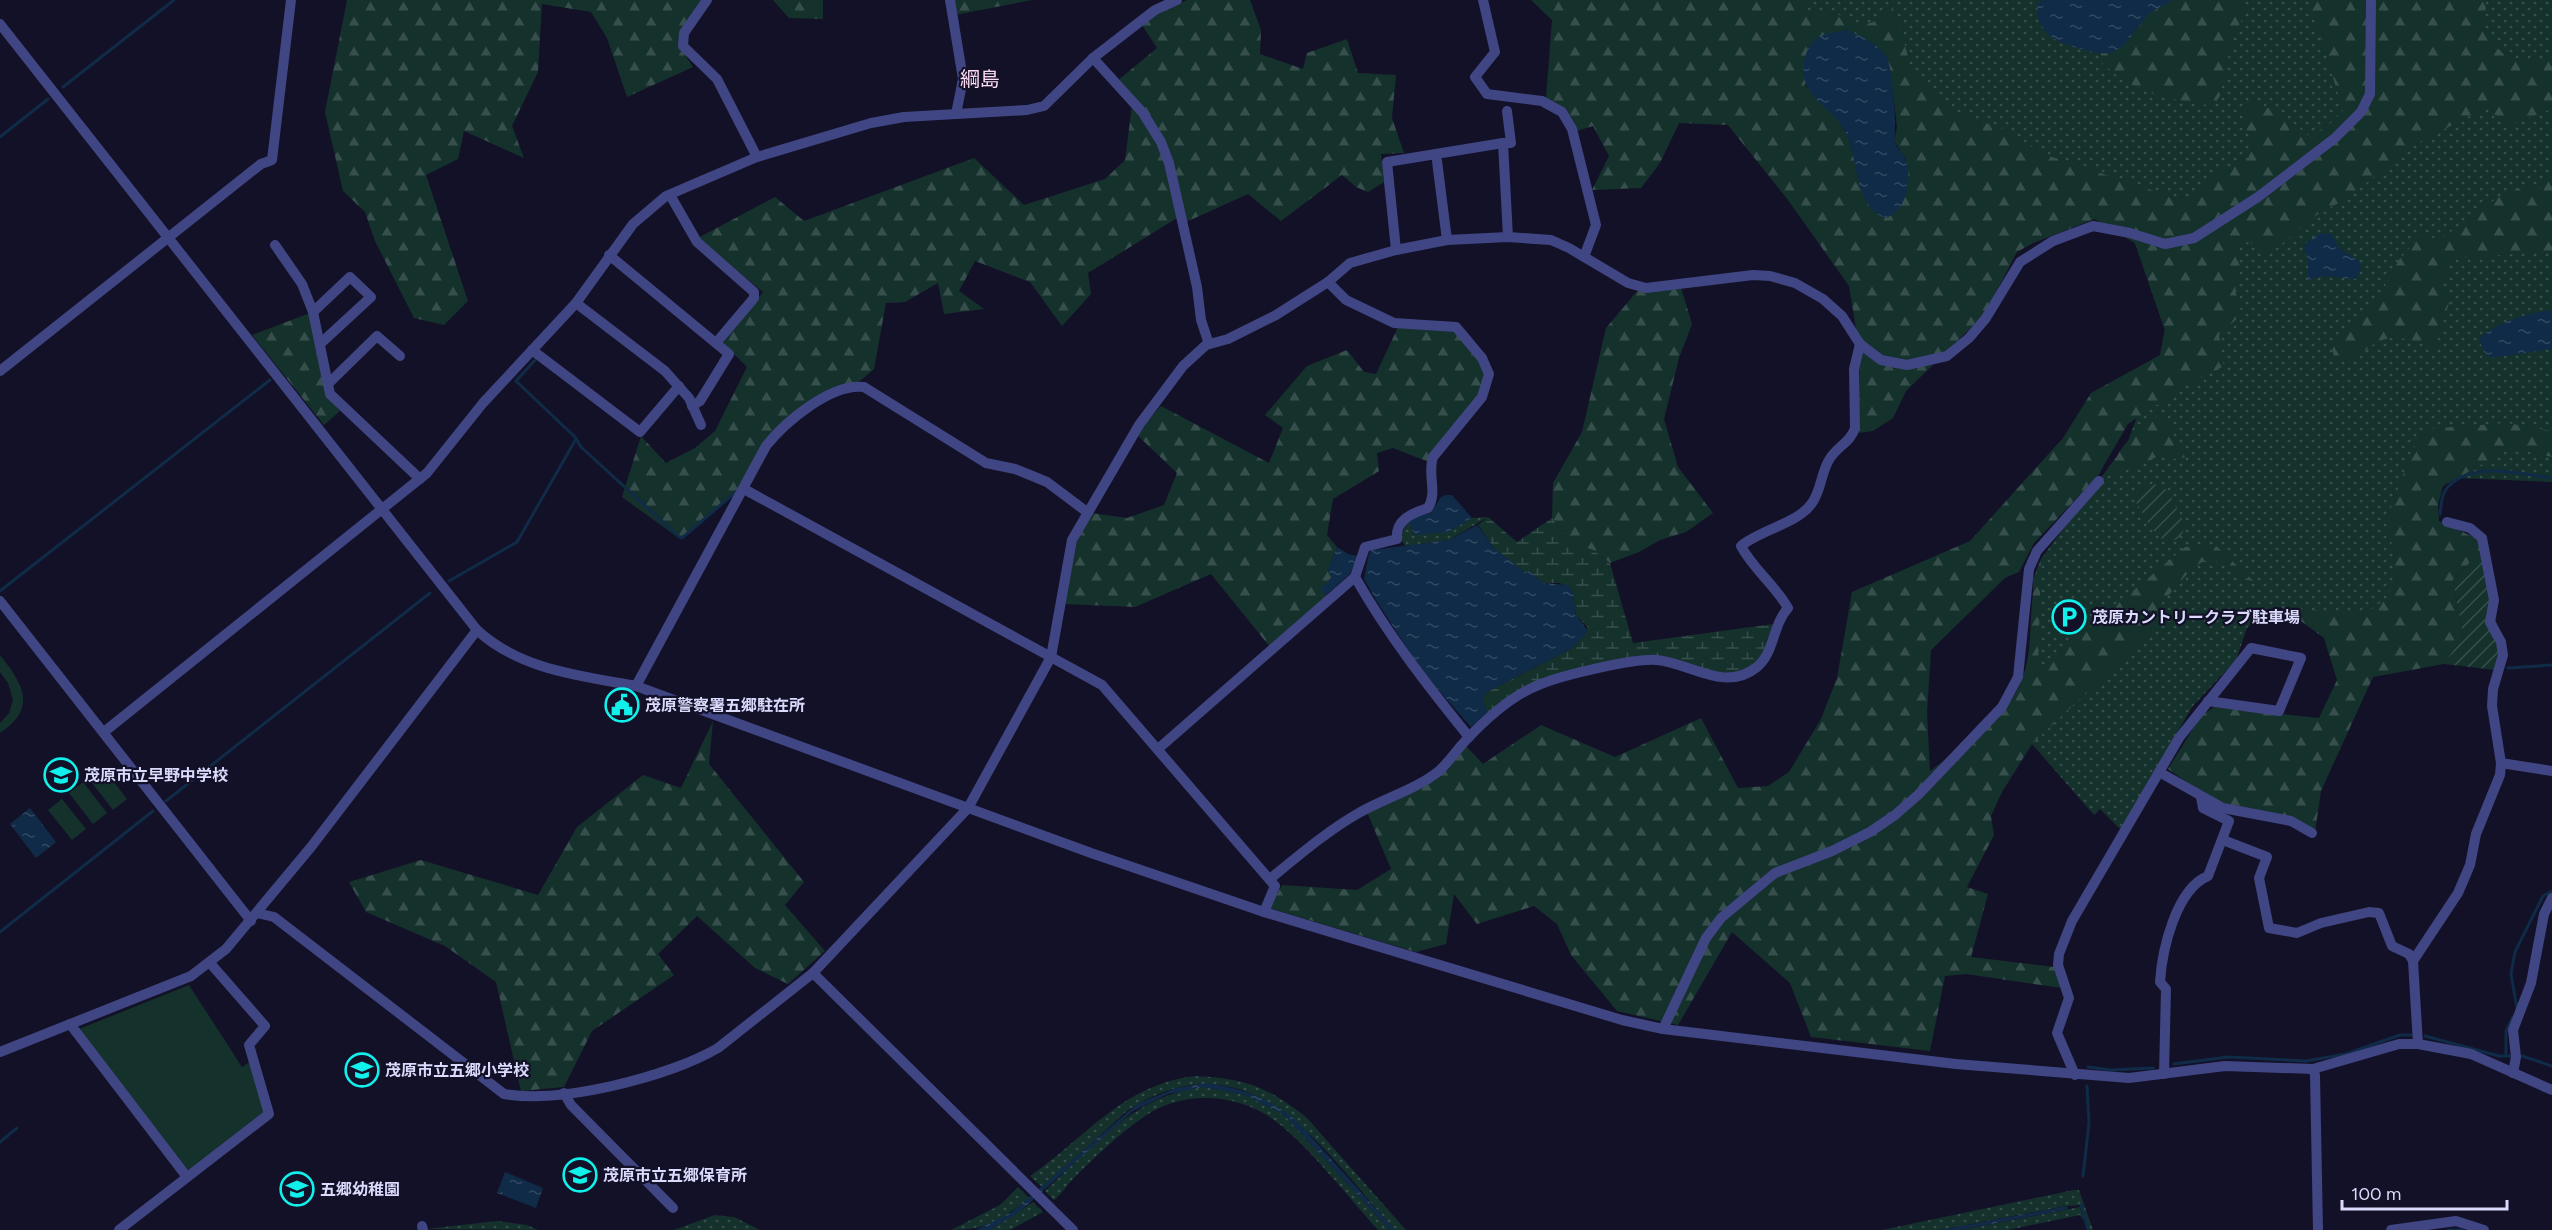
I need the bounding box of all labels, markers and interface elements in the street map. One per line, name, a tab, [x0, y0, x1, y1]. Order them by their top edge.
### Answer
district label: 綱島	[960, 67, 1000, 91]
parking icon: 茂原カントリークラブ駐車場	[2051, 599, 2087, 635]
place label: 茂原カントリークラブ駐車場	[2092, 608, 2300, 627]
public building icon: 茂原警察署五郷駐在所	[604, 687, 640, 723]
place label: 茂原警察署五郷駐在所	[645, 696, 805, 715]
school or university icon: 茂原市立早野中学校	[43, 757, 79, 793]
place label: 茂原市立早野中学校	[84, 766, 228, 785]
school or university icon: 茂原市立五郷小学校	[344, 1052, 380, 1088]
place label: 茂原市立五郷小学校	[385, 1061, 529, 1080]
school or university icon: 茂原市立五郷保育所	[562, 1157, 598, 1193]
place label: 茂原市立五郷保育所	[603, 1166, 747, 1185]
school or university icon: 五郷幼稚園	[279, 1171, 315, 1207]
scale bar	[2342, 1173, 2507, 1211]
place label: 五郷幼稚園	[320, 1180, 400, 1199]
text: 100 m	[2351, 1183, 2401, 1205]

